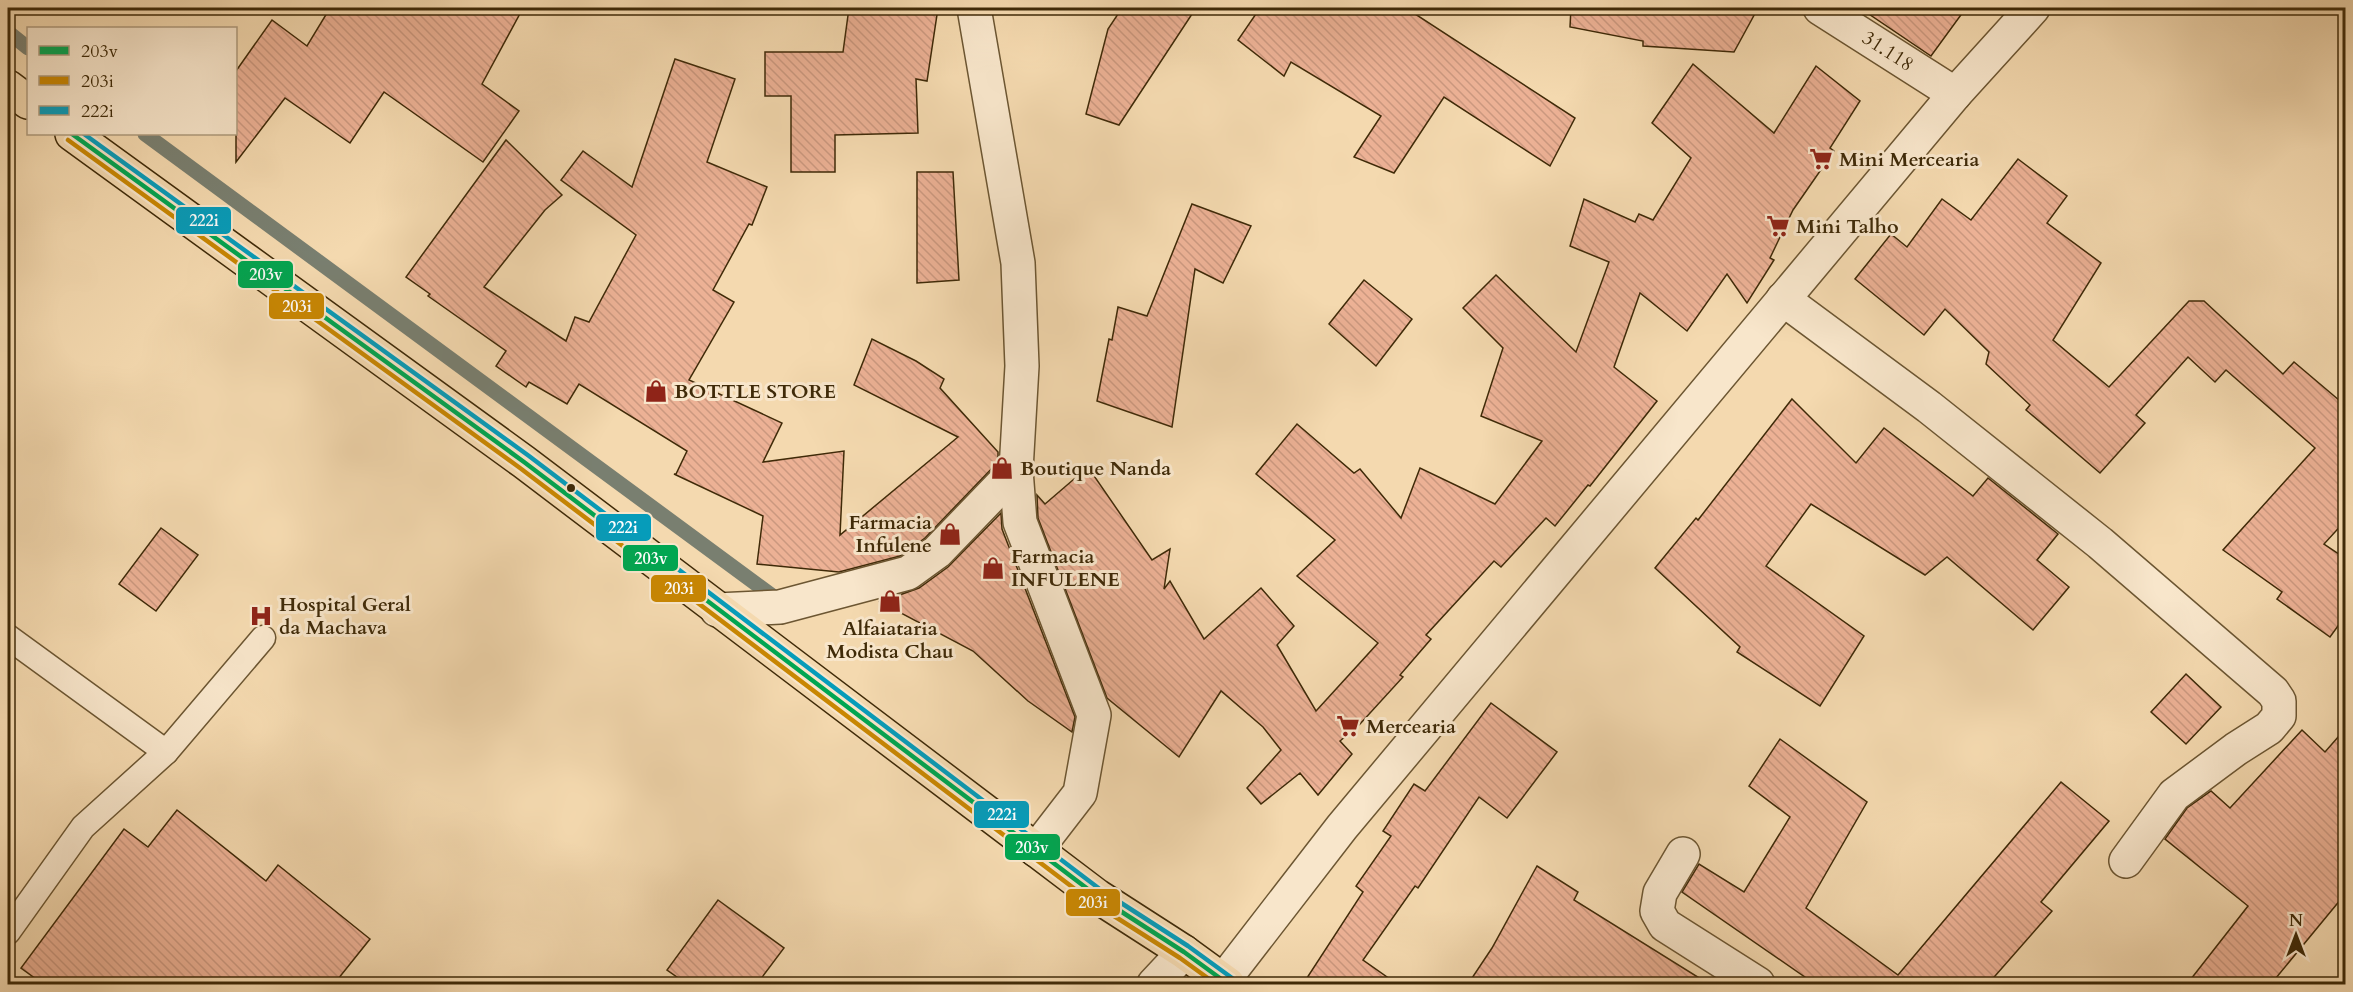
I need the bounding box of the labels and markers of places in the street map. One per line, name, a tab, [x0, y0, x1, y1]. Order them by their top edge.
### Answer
supermarket icon: Mini Mercearia	[1808, 146, 1834, 172]
place label: Mini Mercearia	[1839, 146, 1979, 173]
supermarket icon: Mini Talho	[1765, 213, 1791, 239]
place label: Mini Talho	[1796, 213, 1899, 240]
shop icon: BOTTLE STORE	[643, 378, 669, 404]
place label: BOTTLE STORE	[674, 378, 836, 405]
shop icon: Boutique Nanda	[989, 455, 1015, 481]
place label: Boutique Nanda	[1020, 455, 1171, 482]
unlabelled marker	[565, 482, 577, 494]
place label: Farmacia Infulene	[849, 509, 932, 559]
shop icon: Farmacia Infulene	[937, 521, 963, 547]
place label: Farmacia INFULENE	[1011, 543, 1120, 593]
shop icon: Farmacia INFULENE	[980, 555, 1006, 581]
shop icon: Alfaiataria Modista Chau	[877, 588, 903, 614]
place label: Hospital Geral da Machava	[279, 591, 411, 641]
hospital icon: Hospital Geral da Machava	[248, 603, 274, 629]
place label: Alfaiataria Modista Chau	[826, 615, 954, 665]
supermarket icon: Mercearia	[1335, 713, 1361, 739]
place label: Mercearia	[1366, 713, 1456, 740]

